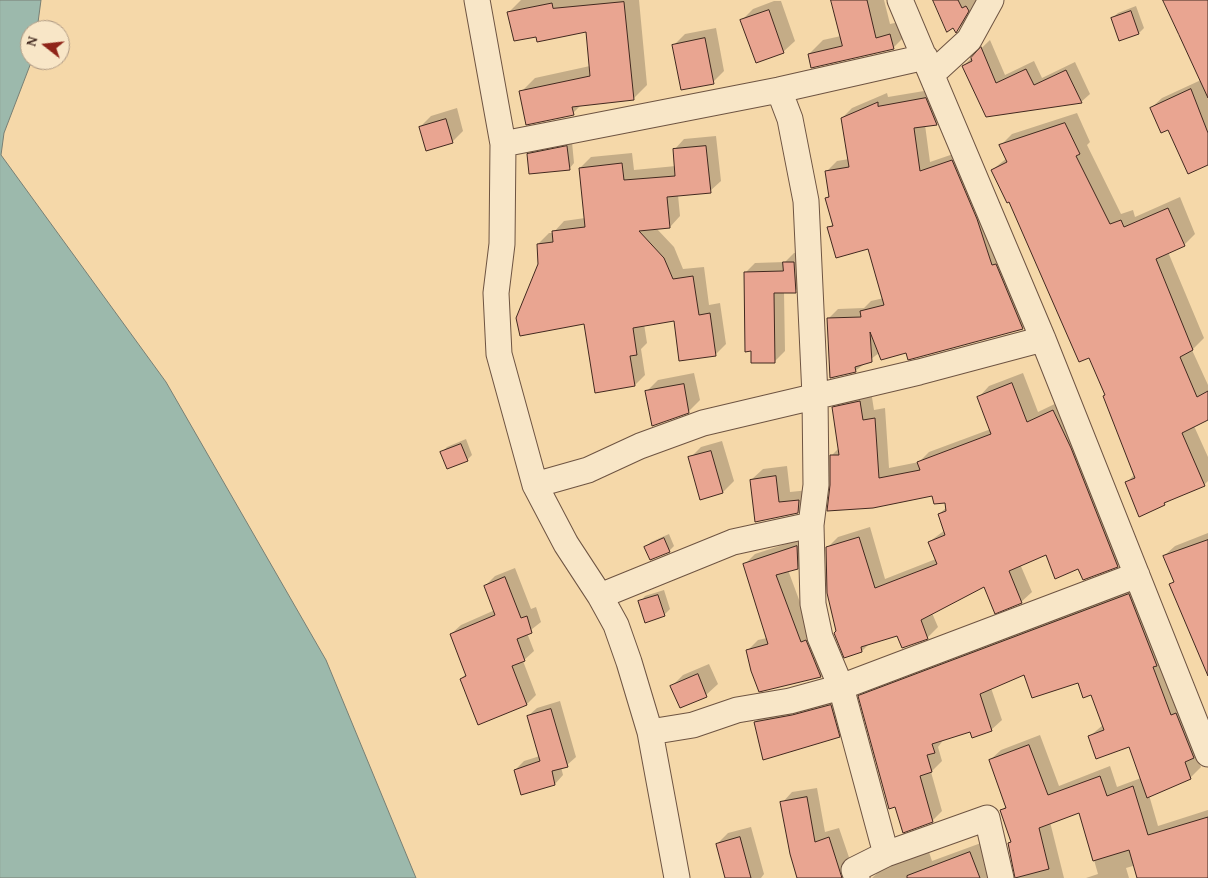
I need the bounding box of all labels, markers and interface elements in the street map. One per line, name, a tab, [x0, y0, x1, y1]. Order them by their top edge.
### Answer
north arrow	[20, 20, 70, 70]
text: N	[21, 34, 42, 48]

